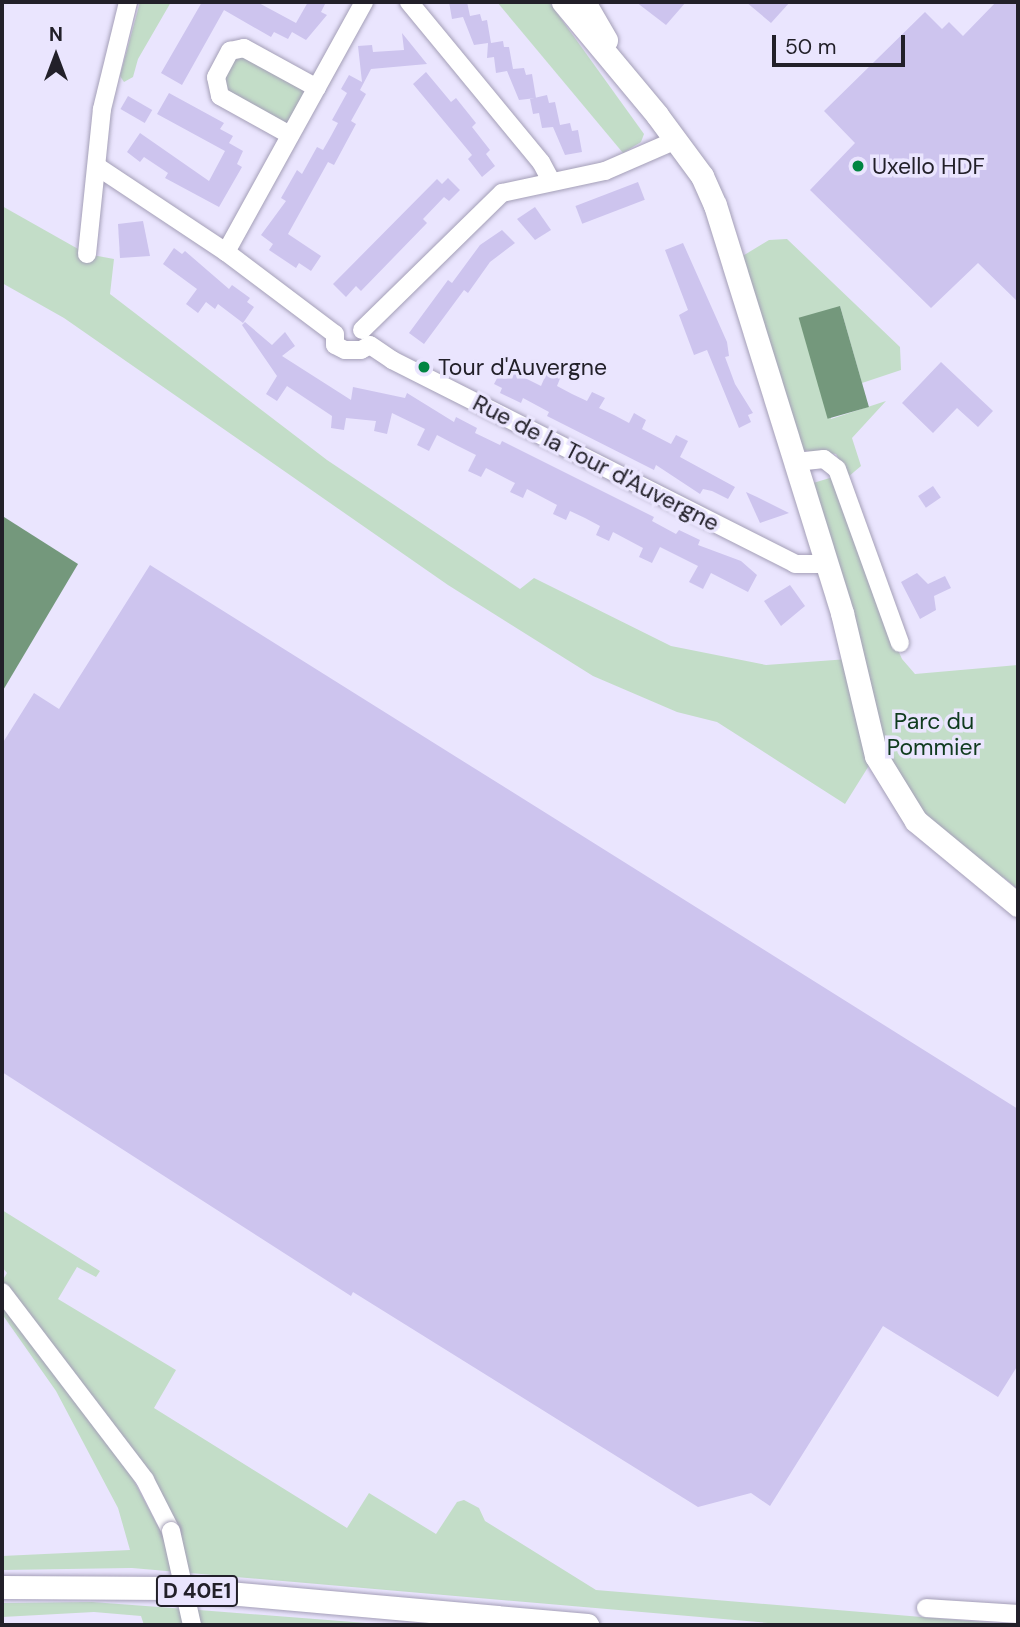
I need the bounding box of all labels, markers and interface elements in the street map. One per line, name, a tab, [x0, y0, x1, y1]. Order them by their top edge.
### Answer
north arrow	[21, 21, 91, 91]
scale bar	[775, 21, 908, 65]
text: N	[49, 22, 63, 47]
text: 50 m	[785, 33, 836, 61]
place label: Uxello HDF	[872, 152, 985, 180]
marker: Uxello HDF	[850, 158, 866, 174]
place label: Tour d'Auvergne	[438, 353, 607, 381]
marker: Tour d'Auvergne	[416, 359, 432, 375]
street label: Rue de la Tour d'Auvergne	[468, 389, 724, 537]
park label: Parc du Pommier	[887, 707, 981, 761]
road number: D 40E1	[155, 1574, 239, 1608]

